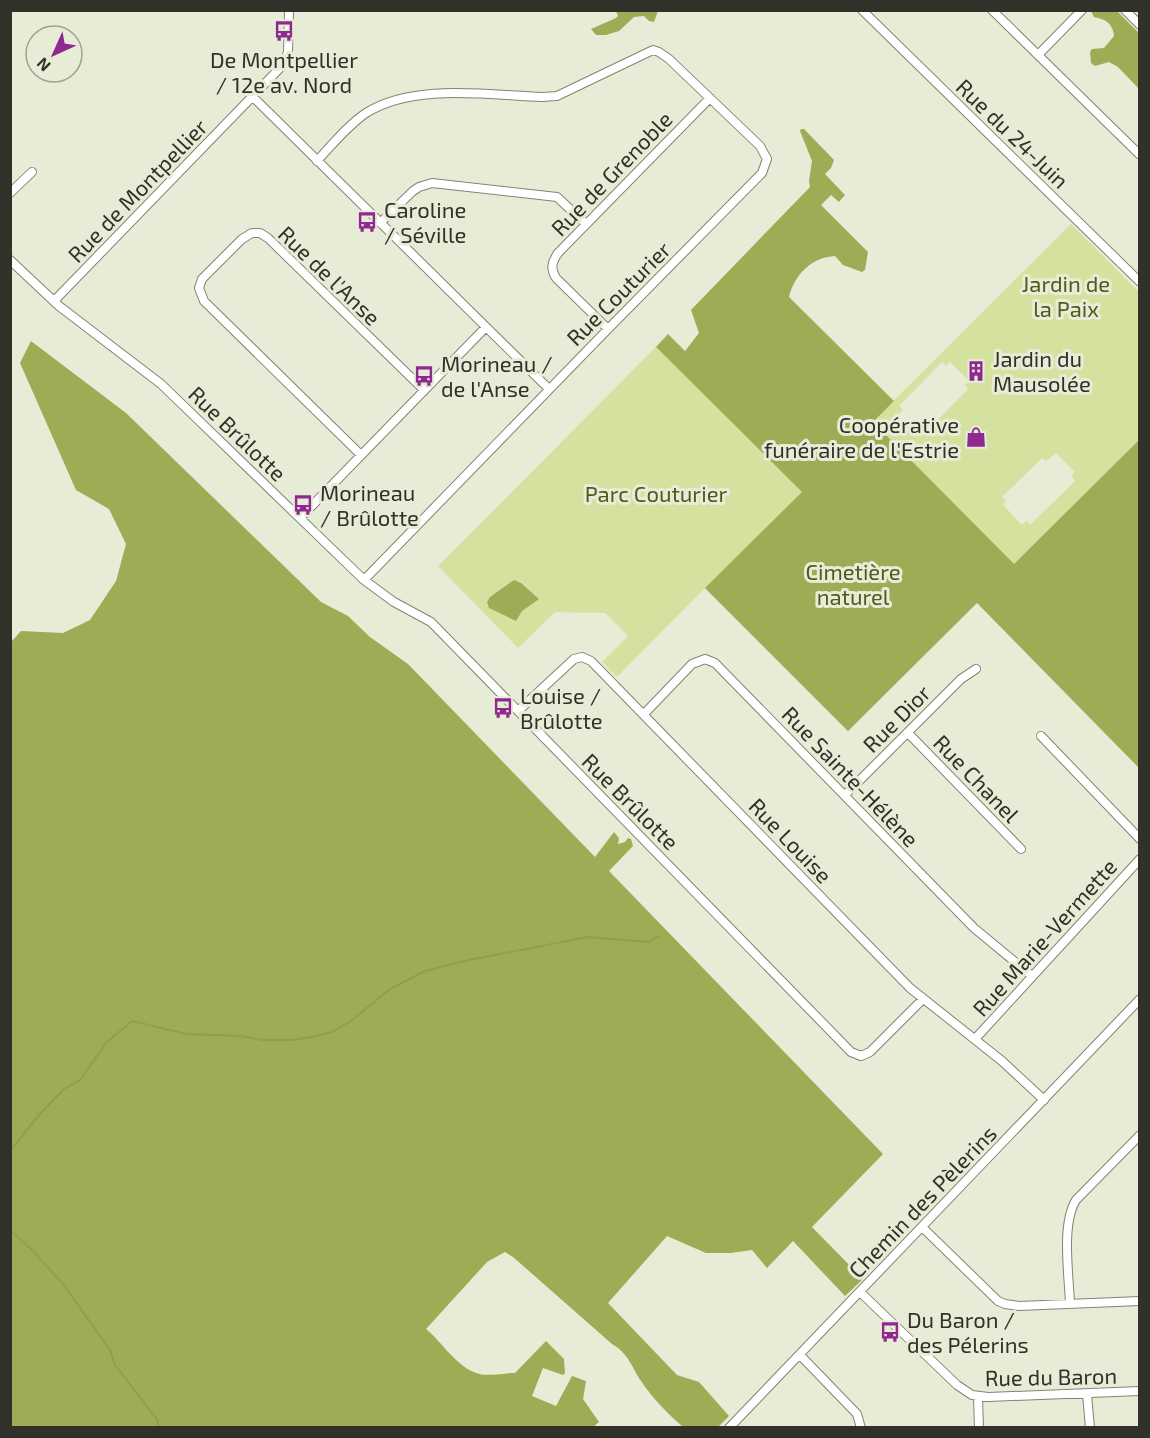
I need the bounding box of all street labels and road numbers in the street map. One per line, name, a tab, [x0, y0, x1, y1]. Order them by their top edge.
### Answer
street label: Rue du 24-Juin	[951, 73, 1075, 193]
street label: Rue de Grenoble	[545, 106, 677, 240]
street label: Rue de Montpellier	[62, 113, 212, 267]
street label: Rue de l'Anse	[274, 220, 386, 330]
street label: Rue Couturier	[561, 236, 675, 350]
street label: Rue Brûlotte	[184, 380, 292, 486]
street label: Rue Dior	[857, 679, 935, 757]
street label: Rue Sainte-Hélène	[777, 700, 925, 852]
street label: Rue Chanel	[929, 729, 1025, 827]
street label: Rue Brûlotte	[577, 747, 685, 855]
street label: Rue Louise	[744, 792, 838, 888]
street label: Rue Marie-Vermette	[967, 853, 1121, 1021]
street label: Chemin des Pèlerins	[843, 1120, 1001, 1282]
street label: Rue du Baron	[985, 1362, 1117, 1390]

